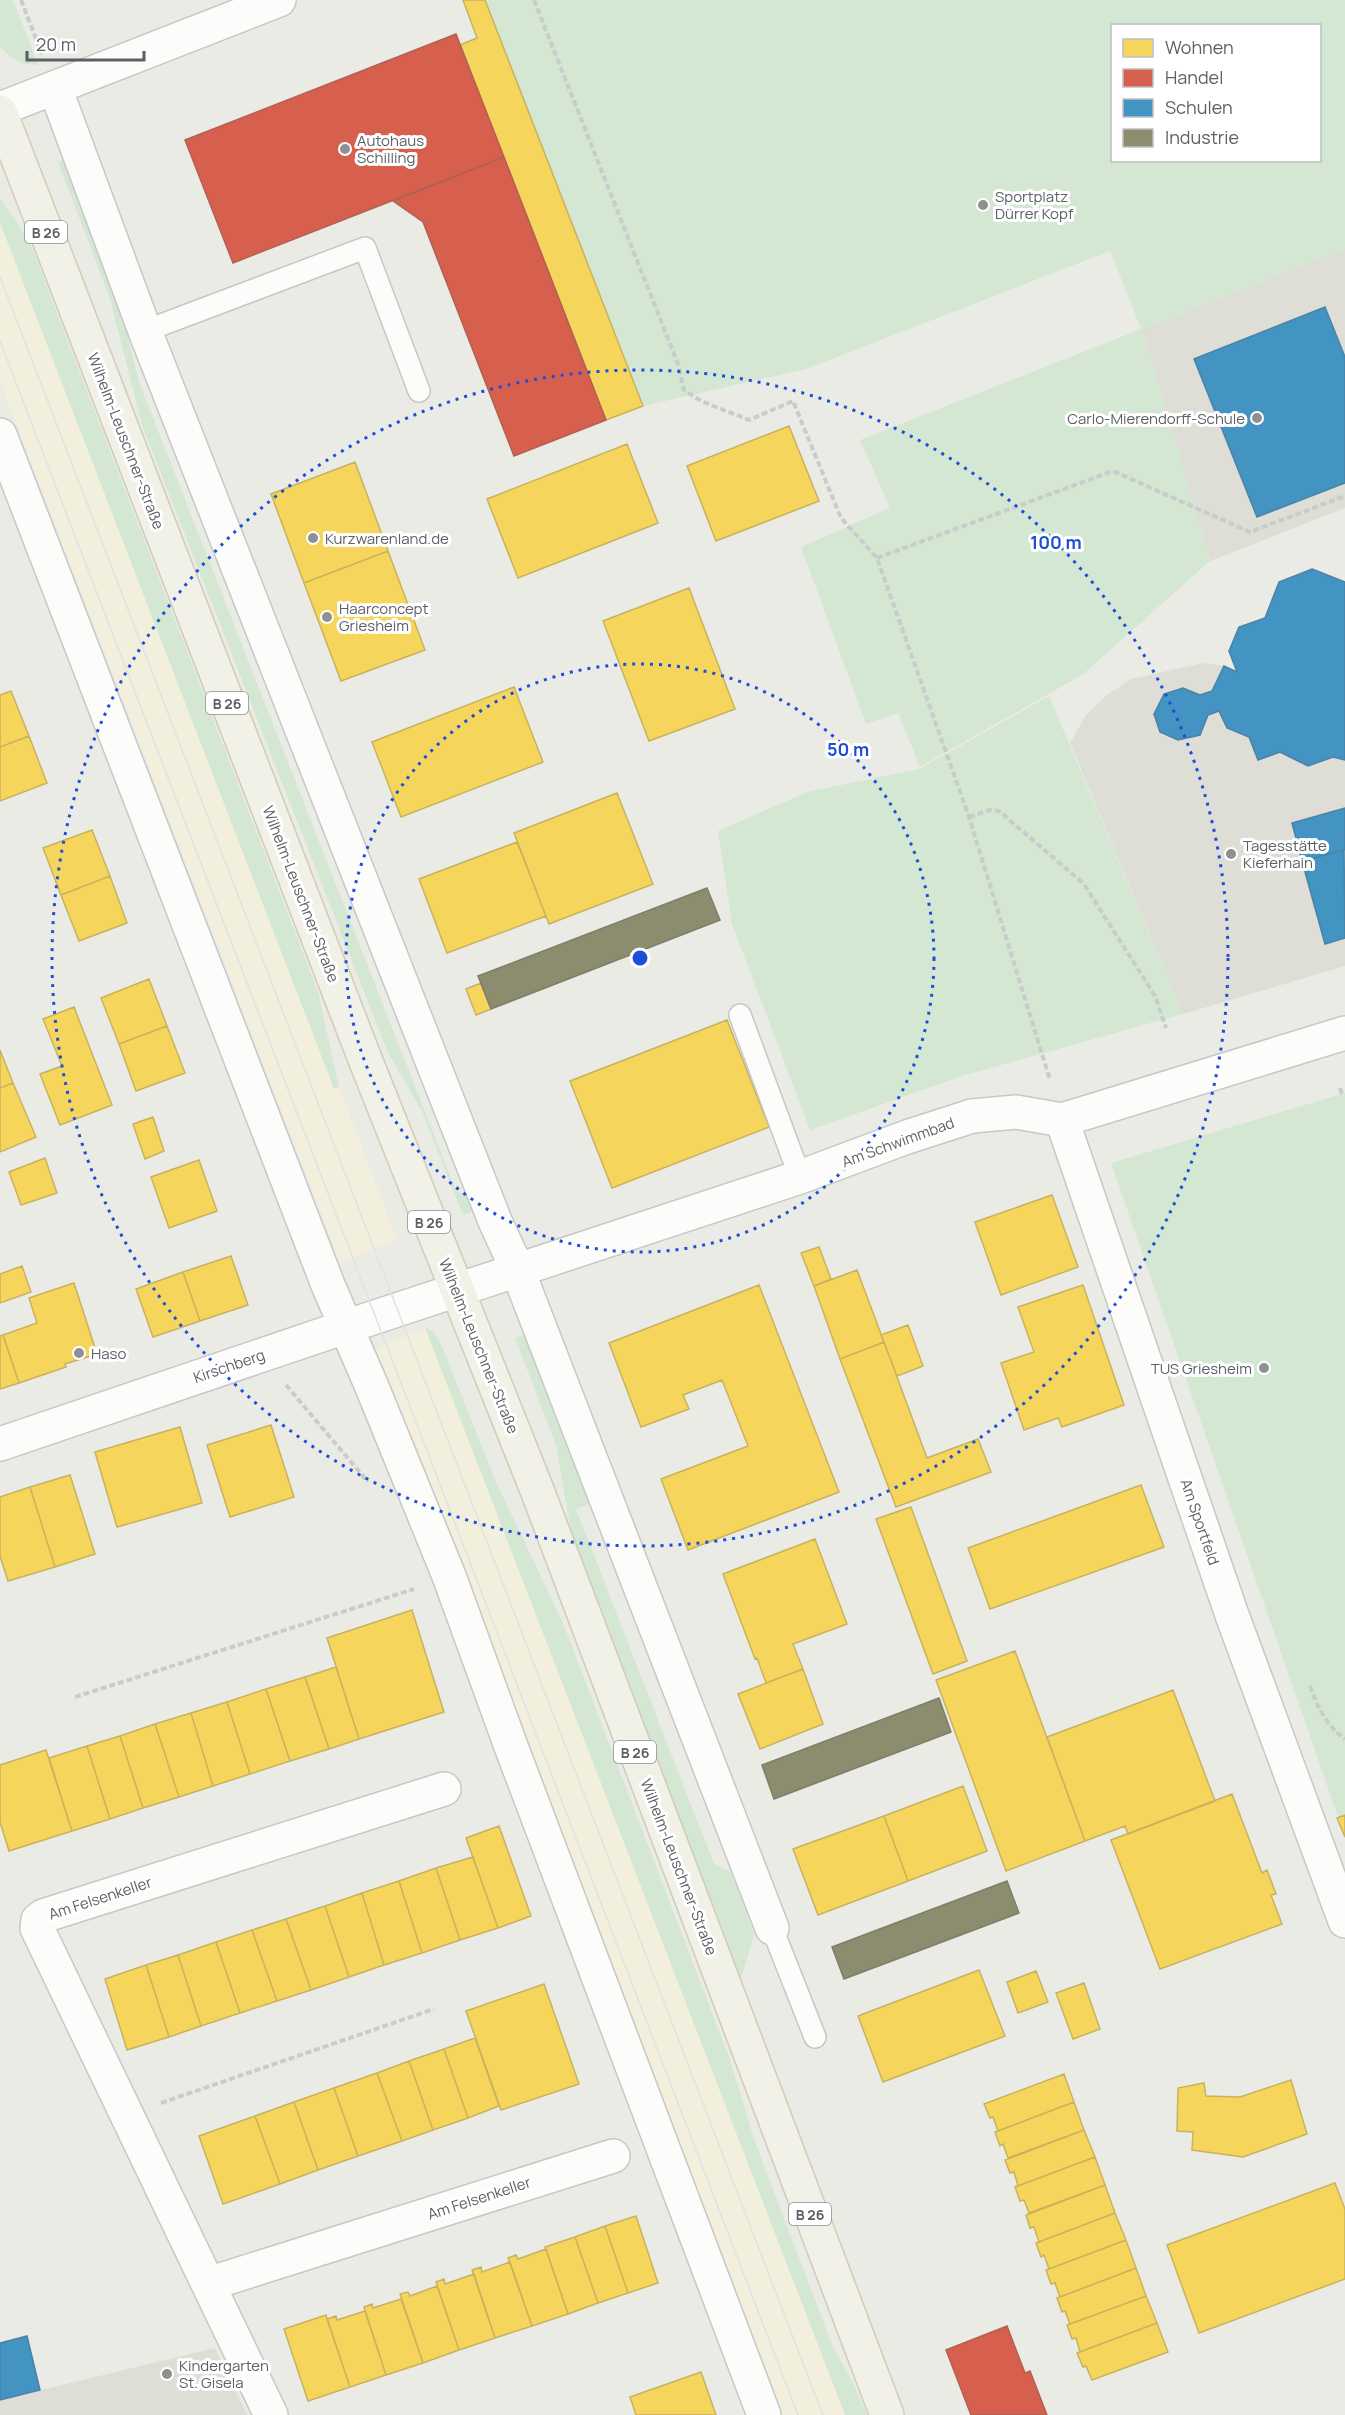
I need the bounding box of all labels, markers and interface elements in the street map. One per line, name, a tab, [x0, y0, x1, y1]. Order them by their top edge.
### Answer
scale bar	[27, 24, 144, 62]
legend	[1111, 24, 1321, 162]
text: 20 m	[36, 32, 76, 56]
text: Wohnen	[1165, 35, 1234, 59]
text: Handel	[1165, 65, 1223, 89]
text: Schulen	[1165, 95, 1233, 119]
text: Industrie	[1165, 125, 1239, 149]
place label: Autohaus Schilling	[357, 130, 424, 168]
marker: Autohaus Schilling	[338, 142, 352, 156]
place label: Sportplatz Dürrer Kopf	[995, 186, 1074, 224]
marker: Sportplatz Dürrer Kopf	[976, 198, 990, 212]
road number: B 26	[25, 221, 67, 243]
street label: Wilhelm-Leuschner-Straße	[83, 350, 169, 532]
place label: Carlo-Mierendorff-Schule	[1067, 408, 1245, 429]
marker: Carlo-Mierendorff-Schule	[1250, 411, 1264, 425]
place label: Kurzwarenland.de	[325, 528, 449, 549]
text: 100 m	[1030, 530, 1082, 554]
marker: Kurzwarenland.de	[306, 531, 320, 545]
place label: Haarconcept Griesheim	[339, 598, 429, 636]
marker: Haarconcept Griesheim	[320, 610, 334, 624]
road number: B 26	[206, 692, 248, 714]
text: 50 m	[827, 737, 869, 761]
street label: Wilhelm-Leuschner-Straße	[258, 803, 344, 985]
place label: Tagesstätte Kieferhain	[1243, 835, 1327, 873]
marker: Tagesstätte Kieferhain	[1224, 847, 1238, 861]
centre of rings	[630, 948, 650, 968]
street label: Am Schwimmbad	[839, 1112, 957, 1172]
road number: B 26	[408, 1211, 450, 1233]
street label: Wilhelm-Leuschner-Straße	[434, 1255, 524, 1437]
place label: Haso	[91, 1343, 126, 1364]
street label: Kirschberg	[190, 1344, 268, 1388]
marker: Haso	[72, 1346, 86, 1360]
place label: TUS Griesheim	[1151, 1358, 1252, 1379]
marker: TUS Griesheim	[1257, 1361, 1271, 1375]
street label: Am Sportfeld	[1175, 1476, 1225, 1568]
road number: B 26	[614, 1741, 656, 1763]
street label: Wilhelm-Leuschner-Straße	[636, 1776, 722, 1958]
street label: Am Felsenkeller	[46, 1871, 155, 1925]
street label: Am Felsenkeller	[425, 2171, 534, 2225]
road number: B 26	[789, 2203, 831, 2225]
place label: Kindergarten St. Gisela	[179, 2355, 269, 2393]
marker: Kindergarten St. Gisela	[160, 2367, 174, 2381]

